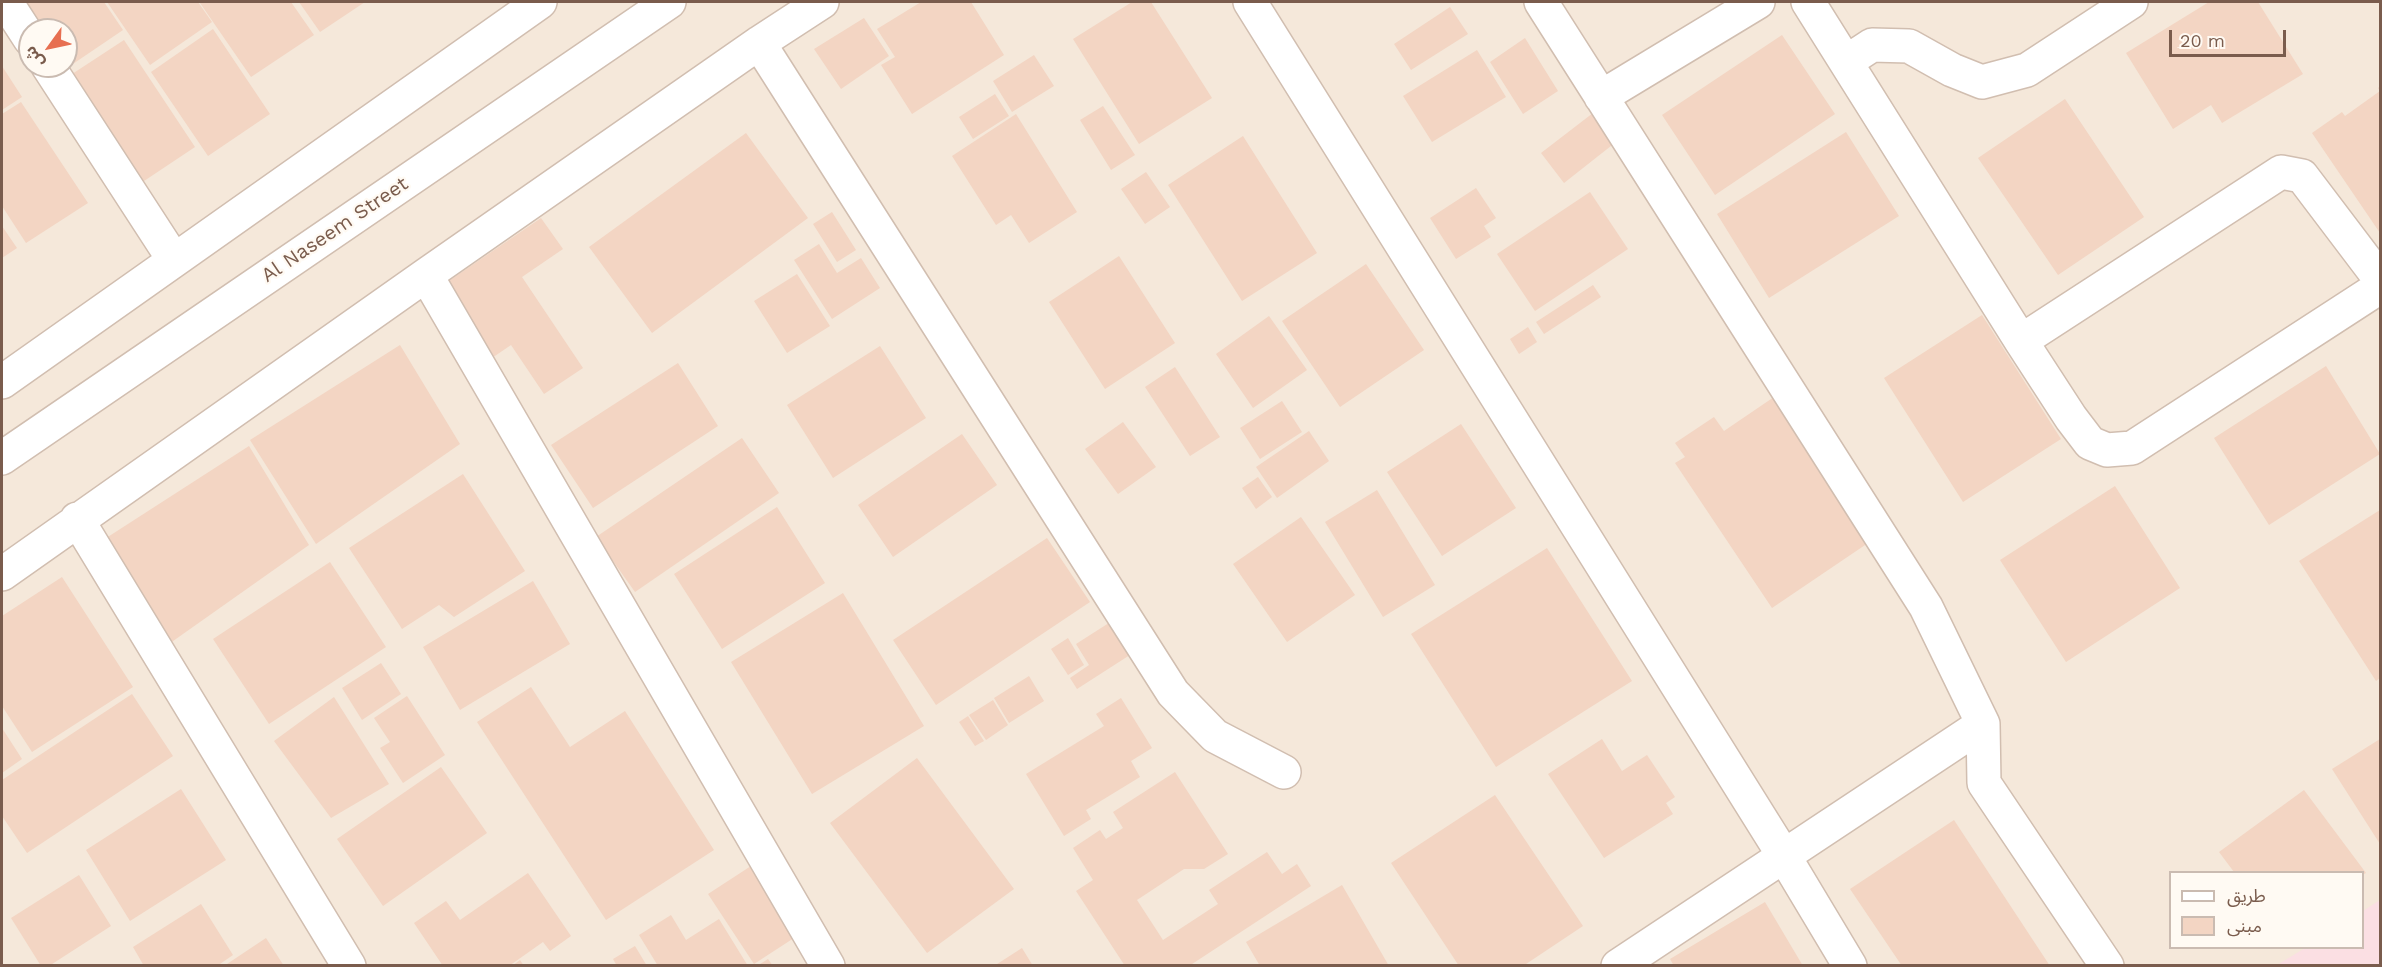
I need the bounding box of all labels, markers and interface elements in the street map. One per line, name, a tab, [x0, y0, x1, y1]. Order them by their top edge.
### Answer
north arrow	[18, 18, 78, 78]
scale bar	[2172, 18, 2289, 56]
text: 20 m	[2180, 30, 2225, 51]
text: ش	[20, 43, 48, 71]
street label: Al Naseem Street	[257, 172, 413, 288]
legend	[2169, 871, 2364, 949]
text: طريق	[2227, 885, 2266, 906]
text: مبنى	[2227, 915, 2262, 936]

